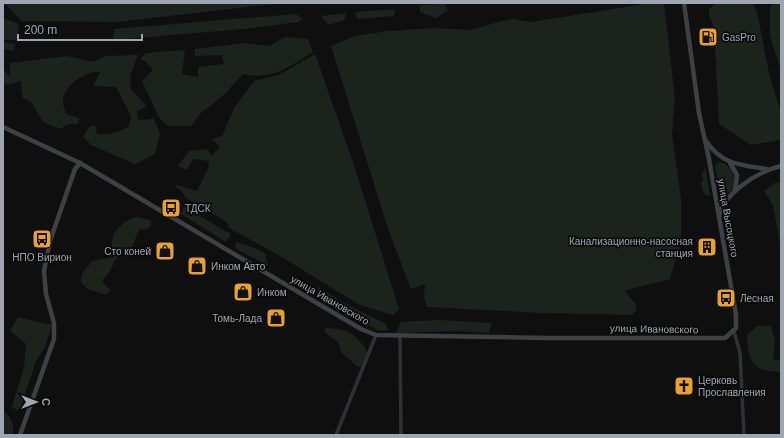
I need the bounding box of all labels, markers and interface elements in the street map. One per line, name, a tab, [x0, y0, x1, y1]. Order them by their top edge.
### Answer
scale bar	[18, 16, 142, 42]
text: 200 m	[24, 23, 57, 37]
fuel station icon: GasPro	[697, 26, 719, 48]
place label: GasPro	[722, 32, 756, 43]
street label: улица Высоцкого	[716, 178, 740, 259]
bus stop icon: ТДСК	[160, 197, 182, 219]
place label: ТДСК	[185, 203, 211, 214]
bus stop icon: НПО Вирион	[31, 228, 53, 250]
place label: Канализационно-насосная станция	[569, 236, 693, 259]
building icon: Канализационно-насосная станция	[696, 236, 718, 258]
shop icon: Сто коней	[154, 240, 176, 262]
place label: Сто коней	[104, 246, 151, 257]
place label: НПО Вирион	[12, 252, 72, 263]
shop icon: Инком Авто	[186, 255, 208, 277]
place label: Инком Авто	[211, 261, 266, 272]
street label: улица Ивановского	[289, 273, 371, 327]
shop icon: Инком	[232, 281, 254, 303]
place label: Инком	[257, 287, 287, 298]
bus stop icon: Лесная	[715, 287, 737, 309]
place label: Лесная	[740, 293, 774, 304]
shop icon: Томь-Лада	[265, 307, 287, 329]
place label: Томь-Лада	[212, 313, 262, 324]
street label: улица Ивановского	[610, 323, 699, 335]
church icon: Церковь Прославления	[673, 375, 695, 397]
place label: Церковь Прославления	[698, 375, 766, 398]
north arrow	[16, 382, 56, 422]
text: С	[40, 398, 52, 406]

